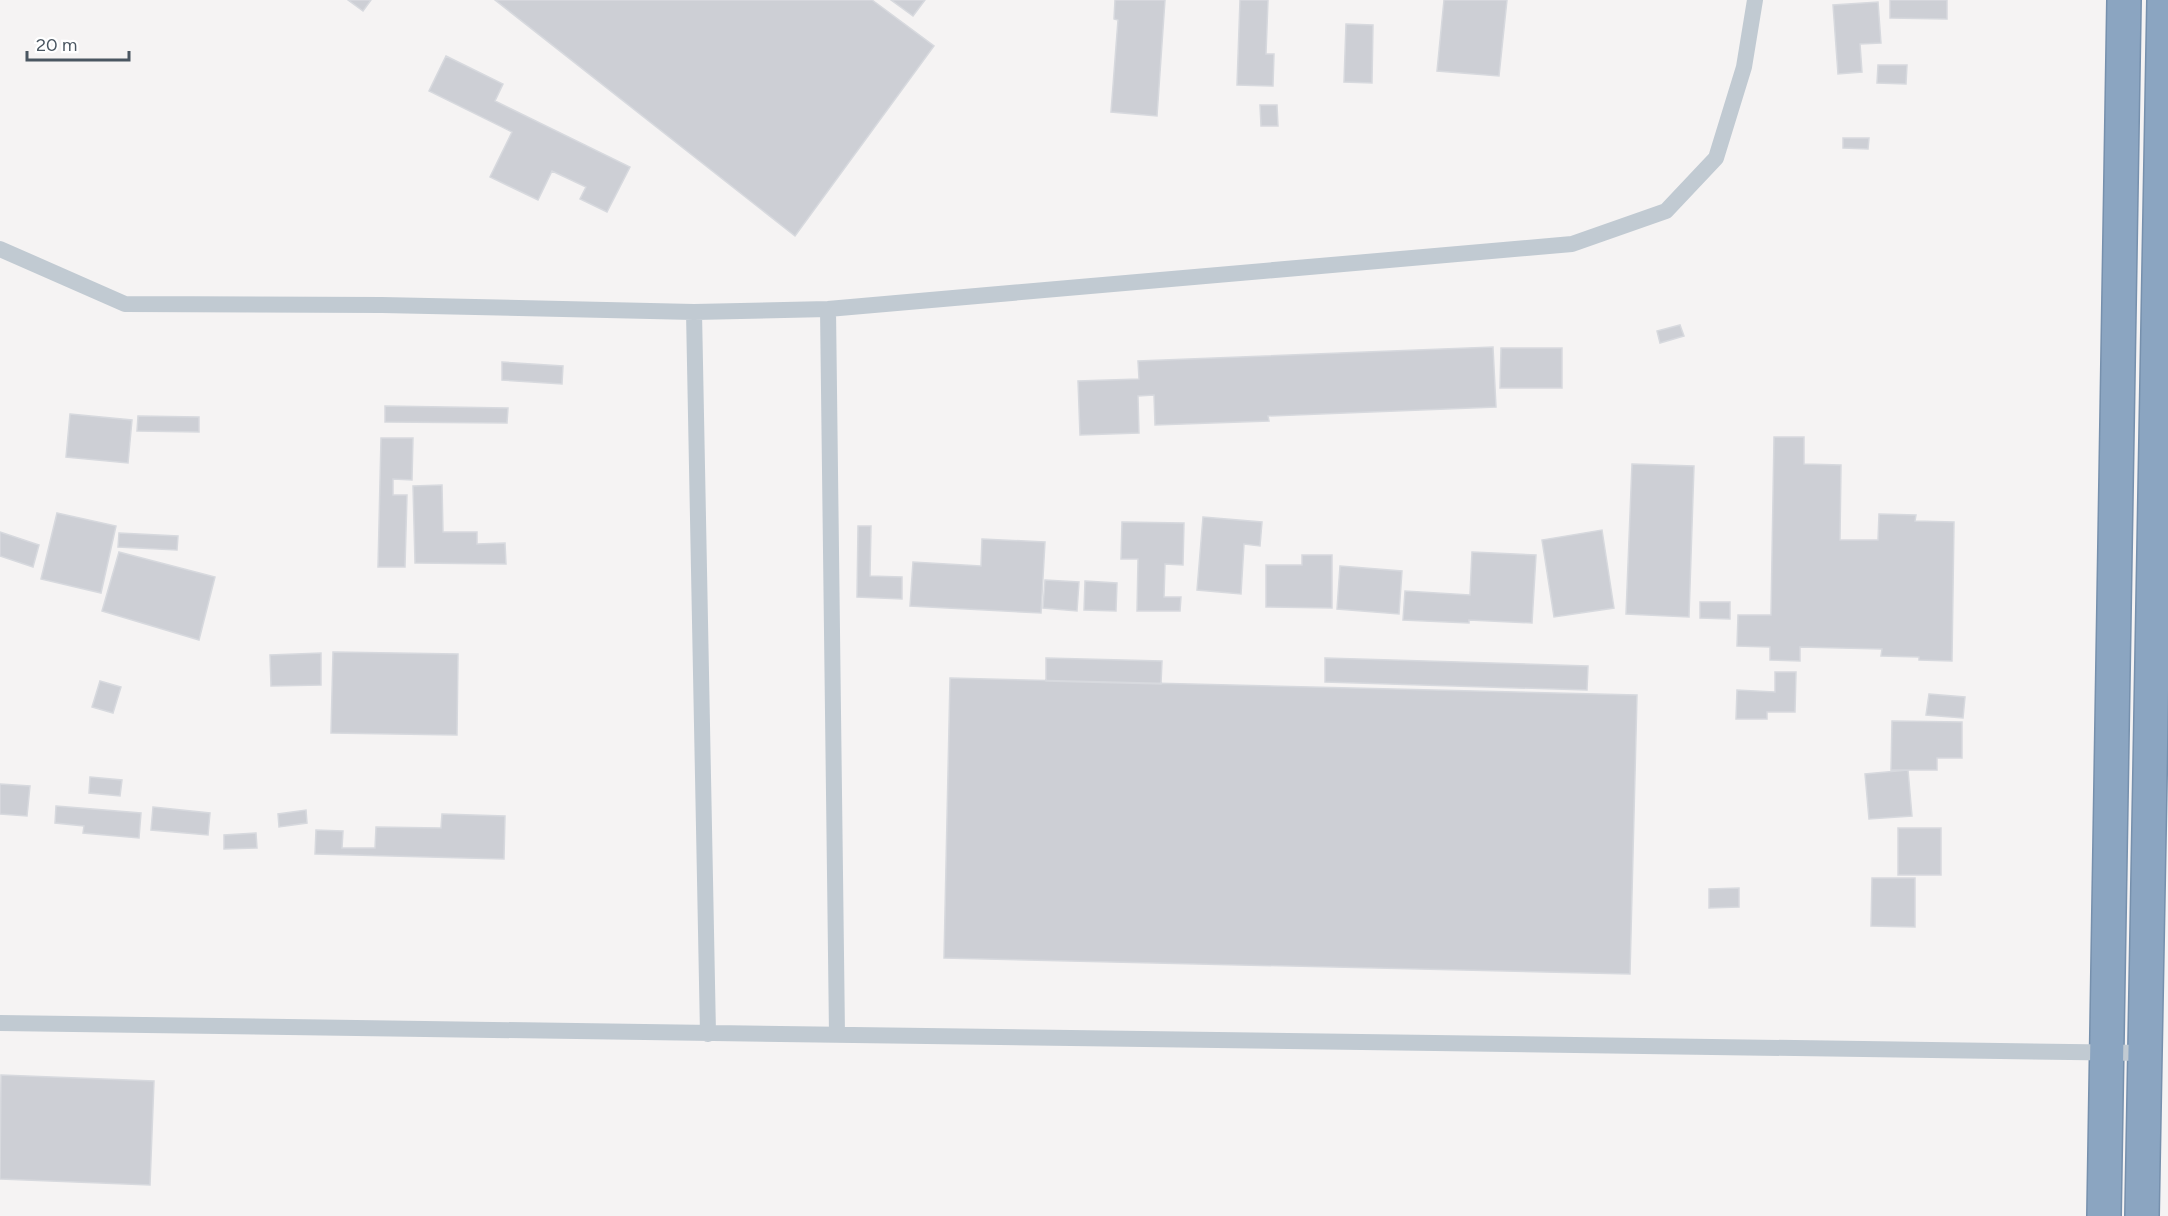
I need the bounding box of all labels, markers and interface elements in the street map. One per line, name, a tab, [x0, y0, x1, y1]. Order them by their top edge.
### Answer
scale bar	[27, 24, 129, 62]
text: 20 m	[36, 34, 77, 56]

